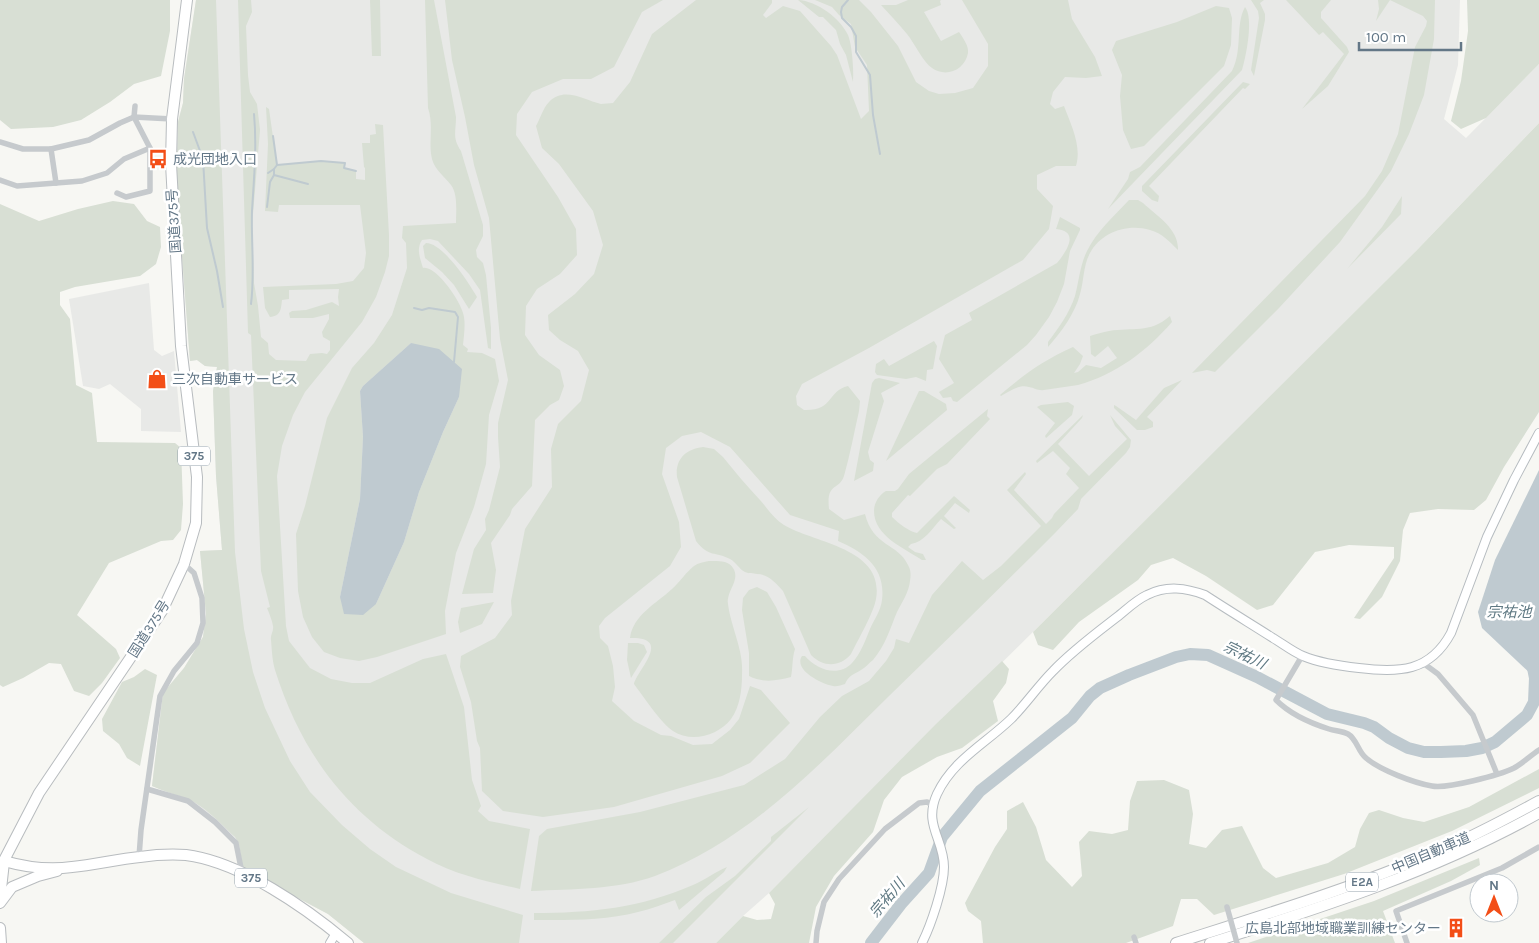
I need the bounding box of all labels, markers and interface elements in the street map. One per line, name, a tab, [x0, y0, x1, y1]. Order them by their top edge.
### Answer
scale bar	[1359, 20, 1462, 52]
text: 100 m	[1366, 28, 1406, 46]
bus stop icon: 成光団地入口	[147, 148, 169, 170]
place label: 成光団地入口	[173, 151, 257, 168]
street label: 国道375号	[163, 188, 185, 254]
shop icon: 三次自動車サービス	[146, 368, 168, 390]
place label: 三次自動車サービス	[172, 371, 298, 388]
road number: 375	[178, 446, 210, 466]
street label: 国道375号	[125, 597, 173, 661]
water label: 宗祐池	[1486, 603, 1533, 621]
water label: 宗祐川	[1221, 637, 1271, 674]
street label: 中国自動車道	[1389, 829, 1473, 877]
road number: 375	[235, 868, 267, 888]
road number: E2A	[1346, 872, 1378, 892]
water label: 宗祐川	[866, 873, 910, 921]
north arrow	[1469, 873, 1519, 923]
text: N	[1489, 877, 1499, 894]
building icon: 広島北部地域職業訓練センター	[1445, 917, 1467, 939]
place label: 広島北部地域職業訓練センター	[1245, 920, 1441, 937]

